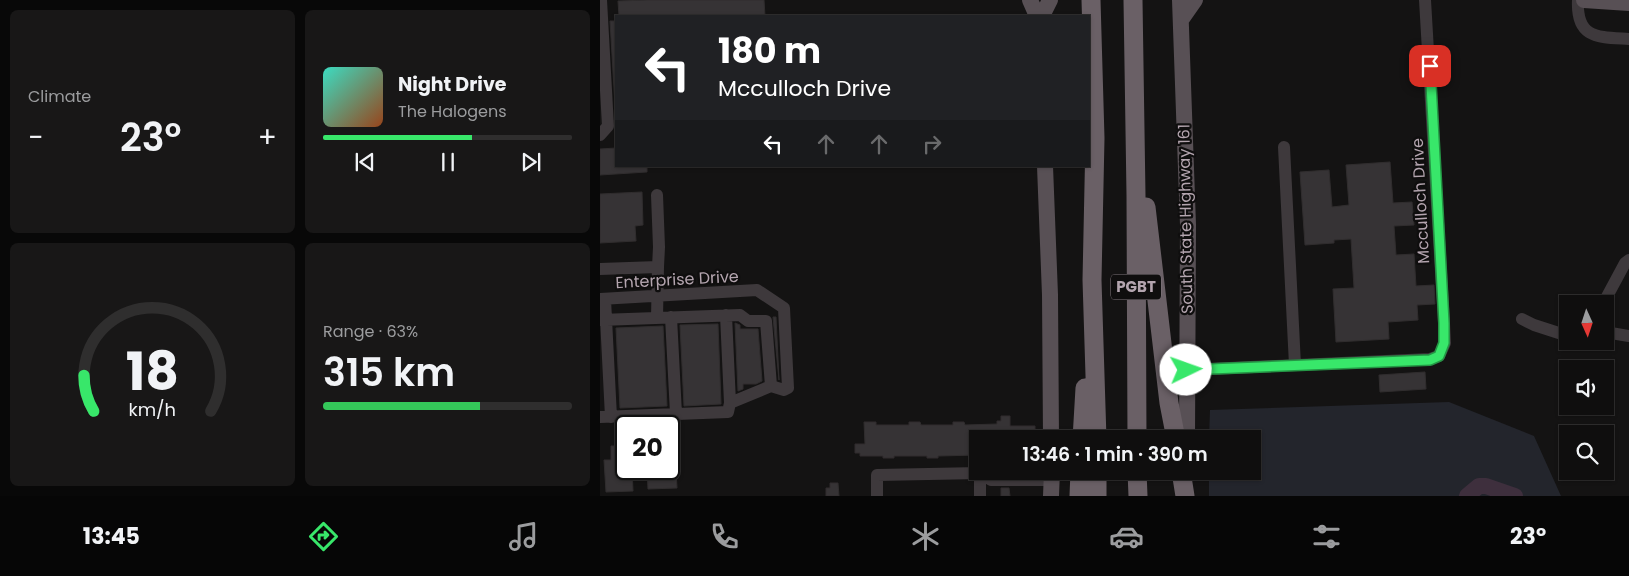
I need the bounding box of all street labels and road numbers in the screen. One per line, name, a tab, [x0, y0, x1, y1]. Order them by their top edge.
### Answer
street label: South State Highway 161	[1172, 124, 1199, 314]
street label: Mcculloch Drive	[1406, 137, 1435, 264]
street label: Enterprise Drive	[615, 265, 739, 294]
road number: PGBT	[1111, 274, 1161, 300]

